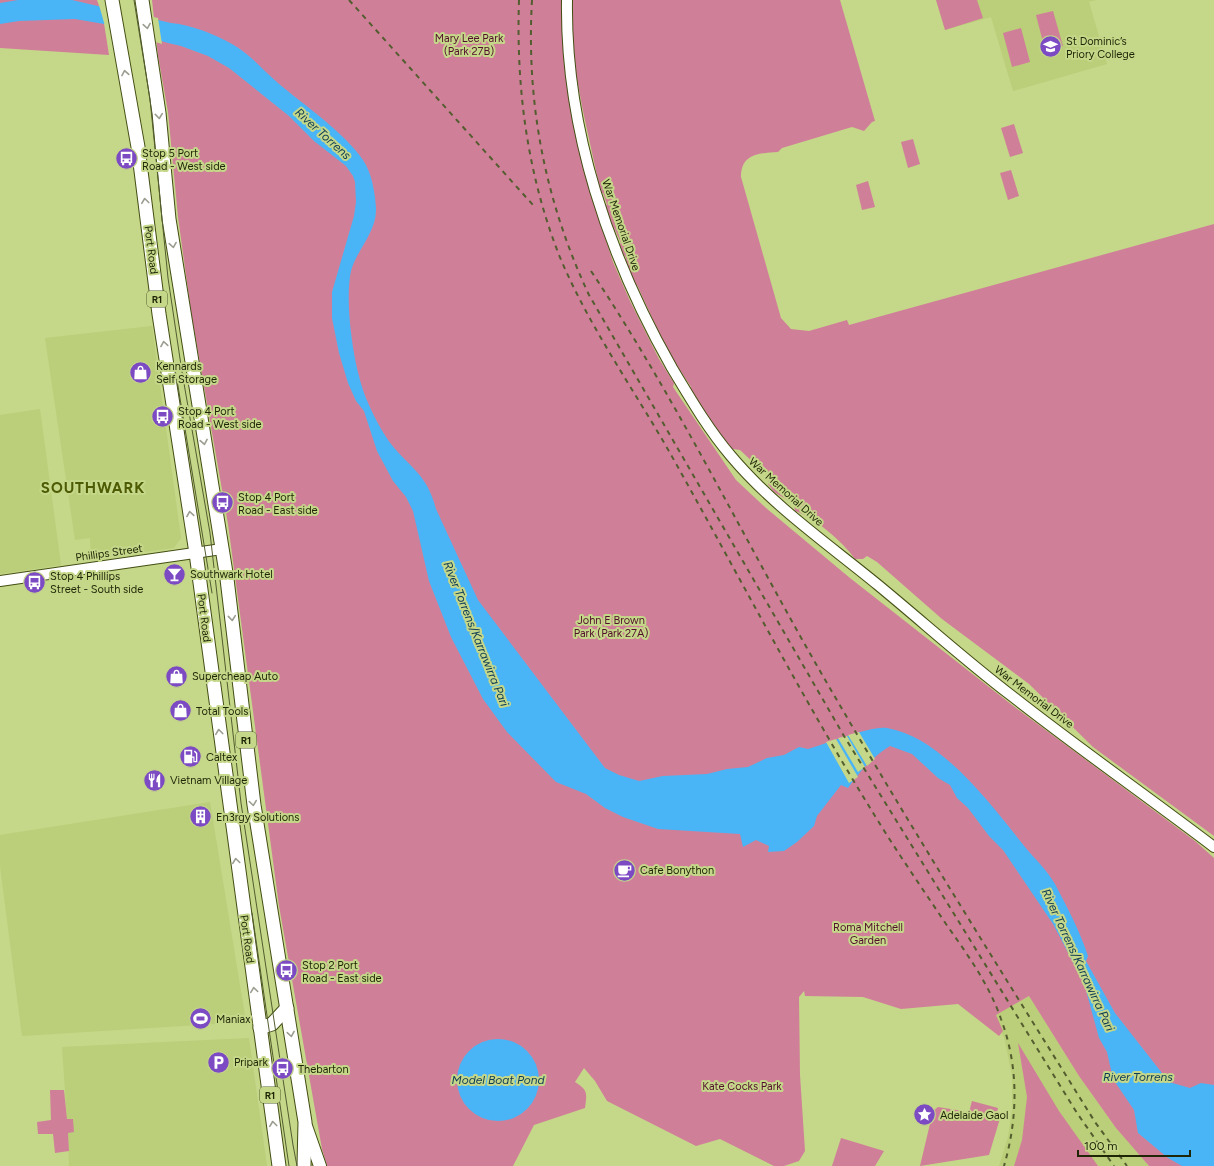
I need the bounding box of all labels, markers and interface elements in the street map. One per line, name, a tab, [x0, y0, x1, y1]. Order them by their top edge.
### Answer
one-way arrow	[142, 23, 151, 29]
park label: Mary Lee Park (Park 27B)	[435, 32, 504, 58]
school or university icon: St Dominic’s Priory College	[1038, 34, 1064, 60]
place label: St Dominic’s Priory College	[1066, 35, 1135, 61]
one-way arrow	[122, 70, 130, 76]
water label: River Torrens	[292, 105, 354, 163]
one-way arrow	[155, 113, 164, 119]
bus stop icon: Stop 5 Port Road - West side	[114, 146, 140, 172]
place label: Stop 5 Port Road - West side	[142, 147, 226, 173]
street label: War Memorial Drive	[599, 178, 643, 272]
one-way arrow	[141, 198, 150, 204]
street label: Port Road	[142, 225, 160, 275]
one-way arrow	[168, 242, 177, 248]
road number: R1	[147, 291, 167, 307]
one-way arrow	[160, 341, 169, 347]
shop icon: Kennards Self Storage	[127, 359, 153, 385]
place label: Kennards Self Storage	[156, 360, 217, 386]
bus stop icon: Stop 4 Port Road - West side	[150, 404, 176, 430]
place label: Stop 4 Port Road - West side	[178, 405, 262, 431]
one-way arrow	[200, 439, 208, 445]
street label: War Memorial Drive	[746, 455, 826, 529]
district label: SOUTHWARK	[41, 479, 145, 497]
bus stop icon: Stop 4 Port Road - East side	[209, 490, 235, 516]
place label: Stop 4 Port Road - East side	[238, 491, 318, 517]
one-way arrow	[186, 511, 195, 517]
street label: Phillips Street	[75, 542, 143, 564]
water label: River Torrens/Karrawirra Pari	[440, 559, 512, 709]
bar icon: Southwark Hotel	[162, 561, 188, 587]
place label: Southwark Hotel	[190, 568, 273, 581]
bus stop icon: Stop 4 Phillips Street - South side	[22, 569, 48, 595]
place label: Stop 4 Phillips Street - South side	[50, 570, 143, 596]
street label: Port Road	[195, 593, 213, 643]
park label: John E Brown Park (Park 27A)	[574, 614, 648, 640]
one-way arrow	[227, 615, 236, 621]
shop icon: Supercheap Auto	[163, 663, 189, 689]
street label: War Memorial Drive	[992, 663, 1076, 731]
place label: Supercheap Auto	[192, 670, 278, 683]
shop icon: Total Tools	[167, 698, 193, 724]
place label: Total Tools	[196, 705, 248, 718]
one-way arrow	[215, 729, 224, 735]
road number: R1	[236, 732, 256, 748]
fuel station icon: Caltex	[178, 744, 204, 770]
place label: Caltex	[206, 751, 238, 764]
restaurant icon: Vietnam Village	[141, 767, 167, 793]
place label: Vietnam Village	[170, 774, 247, 787]
one-way arrow	[249, 799, 258, 806]
building icon: En3rgy Solutions	[188, 804, 214, 830]
place label: En3rgy Solutions	[216, 811, 299, 824]
cafe icon: Cafe Bonython	[612, 857, 638, 883]
one-way arrow	[232, 858, 241, 864]
place label: Cafe Bonython	[640, 864, 714, 877]
water label: River Torrens/Karrawirra Pari	[1039, 887, 1117, 1033]
street label: Port Road	[237, 914, 257, 964]
park label: Roma Mitchell Garden	[833, 921, 903, 947]
bus stop icon: Stop 2 Port Road - East side	[274, 958, 300, 984]
place label: Stop 2 Port Road - East side	[302, 959, 382, 985]
one-way arrow	[250, 986, 259, 993]
sports icon: Maniax	[188, 1006, 214, 1032]
place label: Maniax	[216, 1013, 251, 1026]
one-way arrow	[286, 1031, 295, 1037]
parking icon: Pripark	[205, 1049, 231, 1075]
place label: Pripark	[234, 1056, 268, 1069]
bus stop icon: Thebarton	[269, 1056, 295, 1082]
place label: Thebarton	[298, 1063, 349, 1076]
water label: River Torrens	[1103, 1070, 1173, 1084]
water label: Model Boat Pond	[452, 1073, 545, 1087]
park label: Kate Cocks Park	[702, 1080, 782, 1093]
road number: R1	[260, 1087, 280, 1103]
place icon: Adelaide Gaol	[912, 1102, 938, 1128]
place label: Adelaide Gaol	[940, 1109, 1008, 1122]
one-way arrow	[269, 1121, 278, 1127]
scale bar	[1078, 1132, 1190, 1158]
text: 100 m	[1084, 1139, 1118, 1153]

